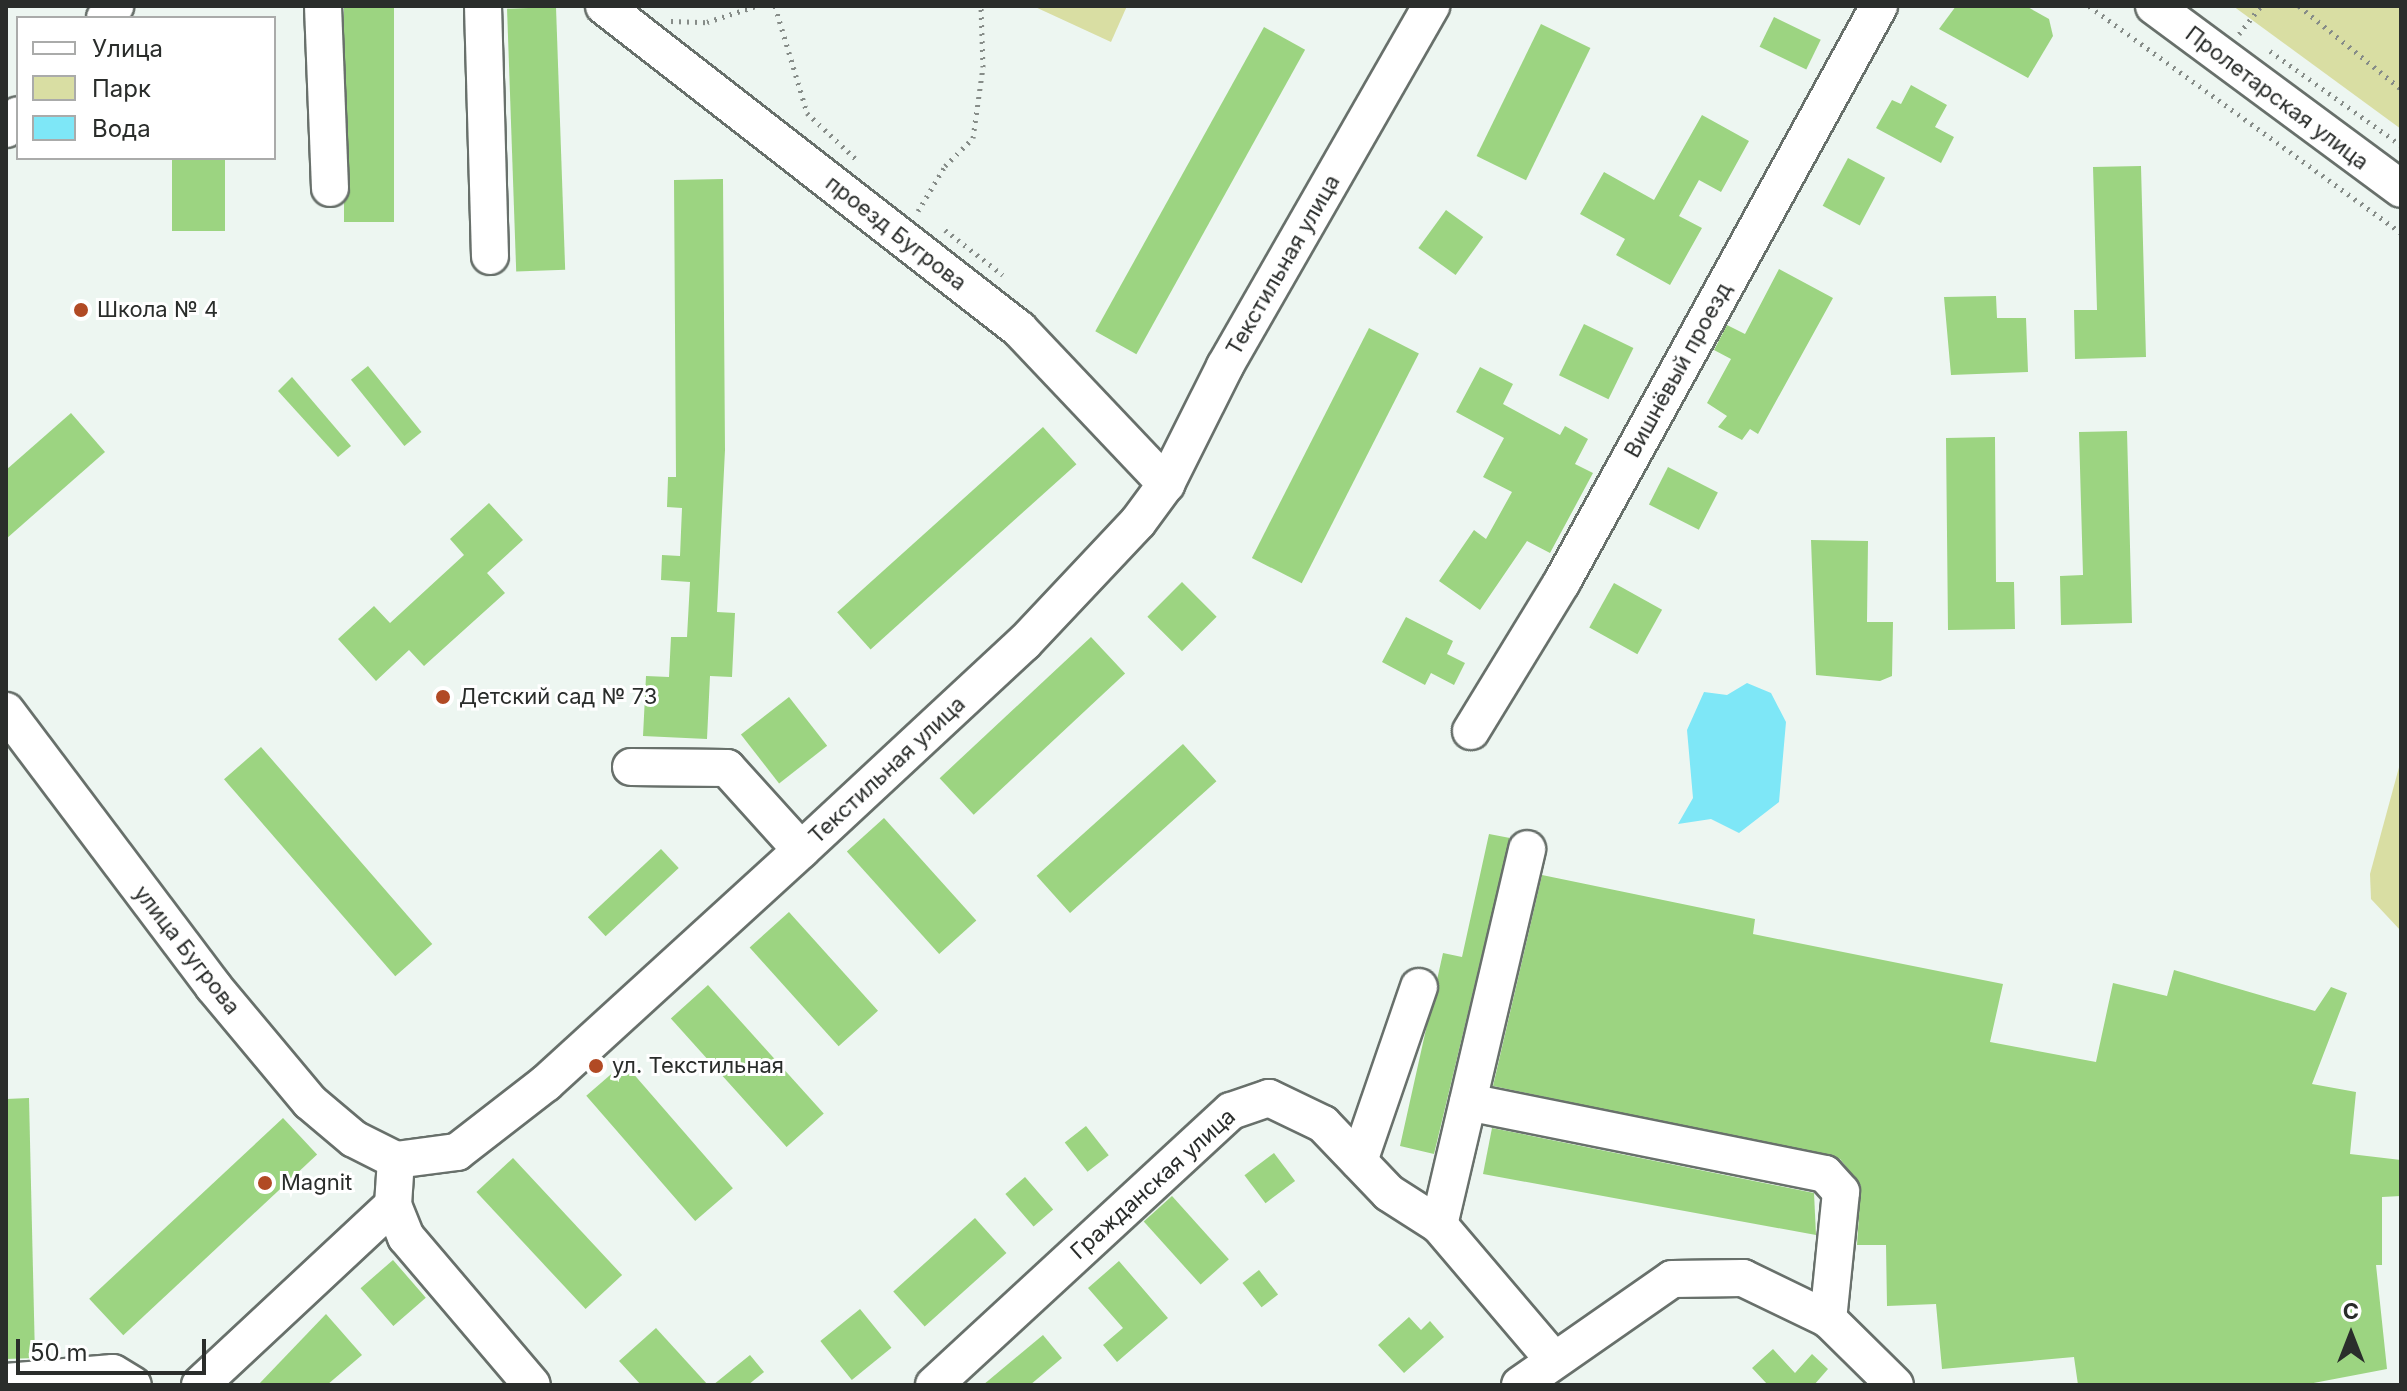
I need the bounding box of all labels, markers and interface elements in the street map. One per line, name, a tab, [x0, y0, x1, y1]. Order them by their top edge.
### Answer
legend	[16, 16, 276, 160]
street label: Пролетарская улица	[2180, 21, 2374, 175]
text: Улица	[92, 34, 163, 63]
text: Парк	[92, 74, 151, 103]
text: Вода	[92, 114, 151, 143]
street label: проезд Бугрова	[820, 170, 972, 296]
street label: Текстильная улица	[1221, 170, 1345, 360]
street label: Вишнёвый проезд	[1619, 278, 1737, 462]
place label: Школа № 4	[97, 297, 218, 323]
marker: Школа № 4	[72, 301, 90, 319]
place label: Детский сад № 73	[459, 684, 657, 710]
marker: Детский сад № 73	[434, 688, 452, 706]
street label: Текстильная улица	[803, 691, 971, 849]
street label: улица Бугрова	[128, 880, 246, 1020]
place label: ул. Текстильная	[612, 1053, 784, 1079]
marker: ул. Текстильная	[587, 1057, 605, 1075]
street label: Гражданская улица	[1065, 1103, 1241, 1265]
place label: Magnit	[281, 1170, 352, 1196]
marker: Magnit	[256, 1174, 274, 1192]
north arrow	[2311, 1295, 2391, 1375]
text: С	[2343, 1298, 2359, 1324]
scale bar	[20, 1323, 210, 1373]
text: 50 m	[30, 1338, 88, 1367]

